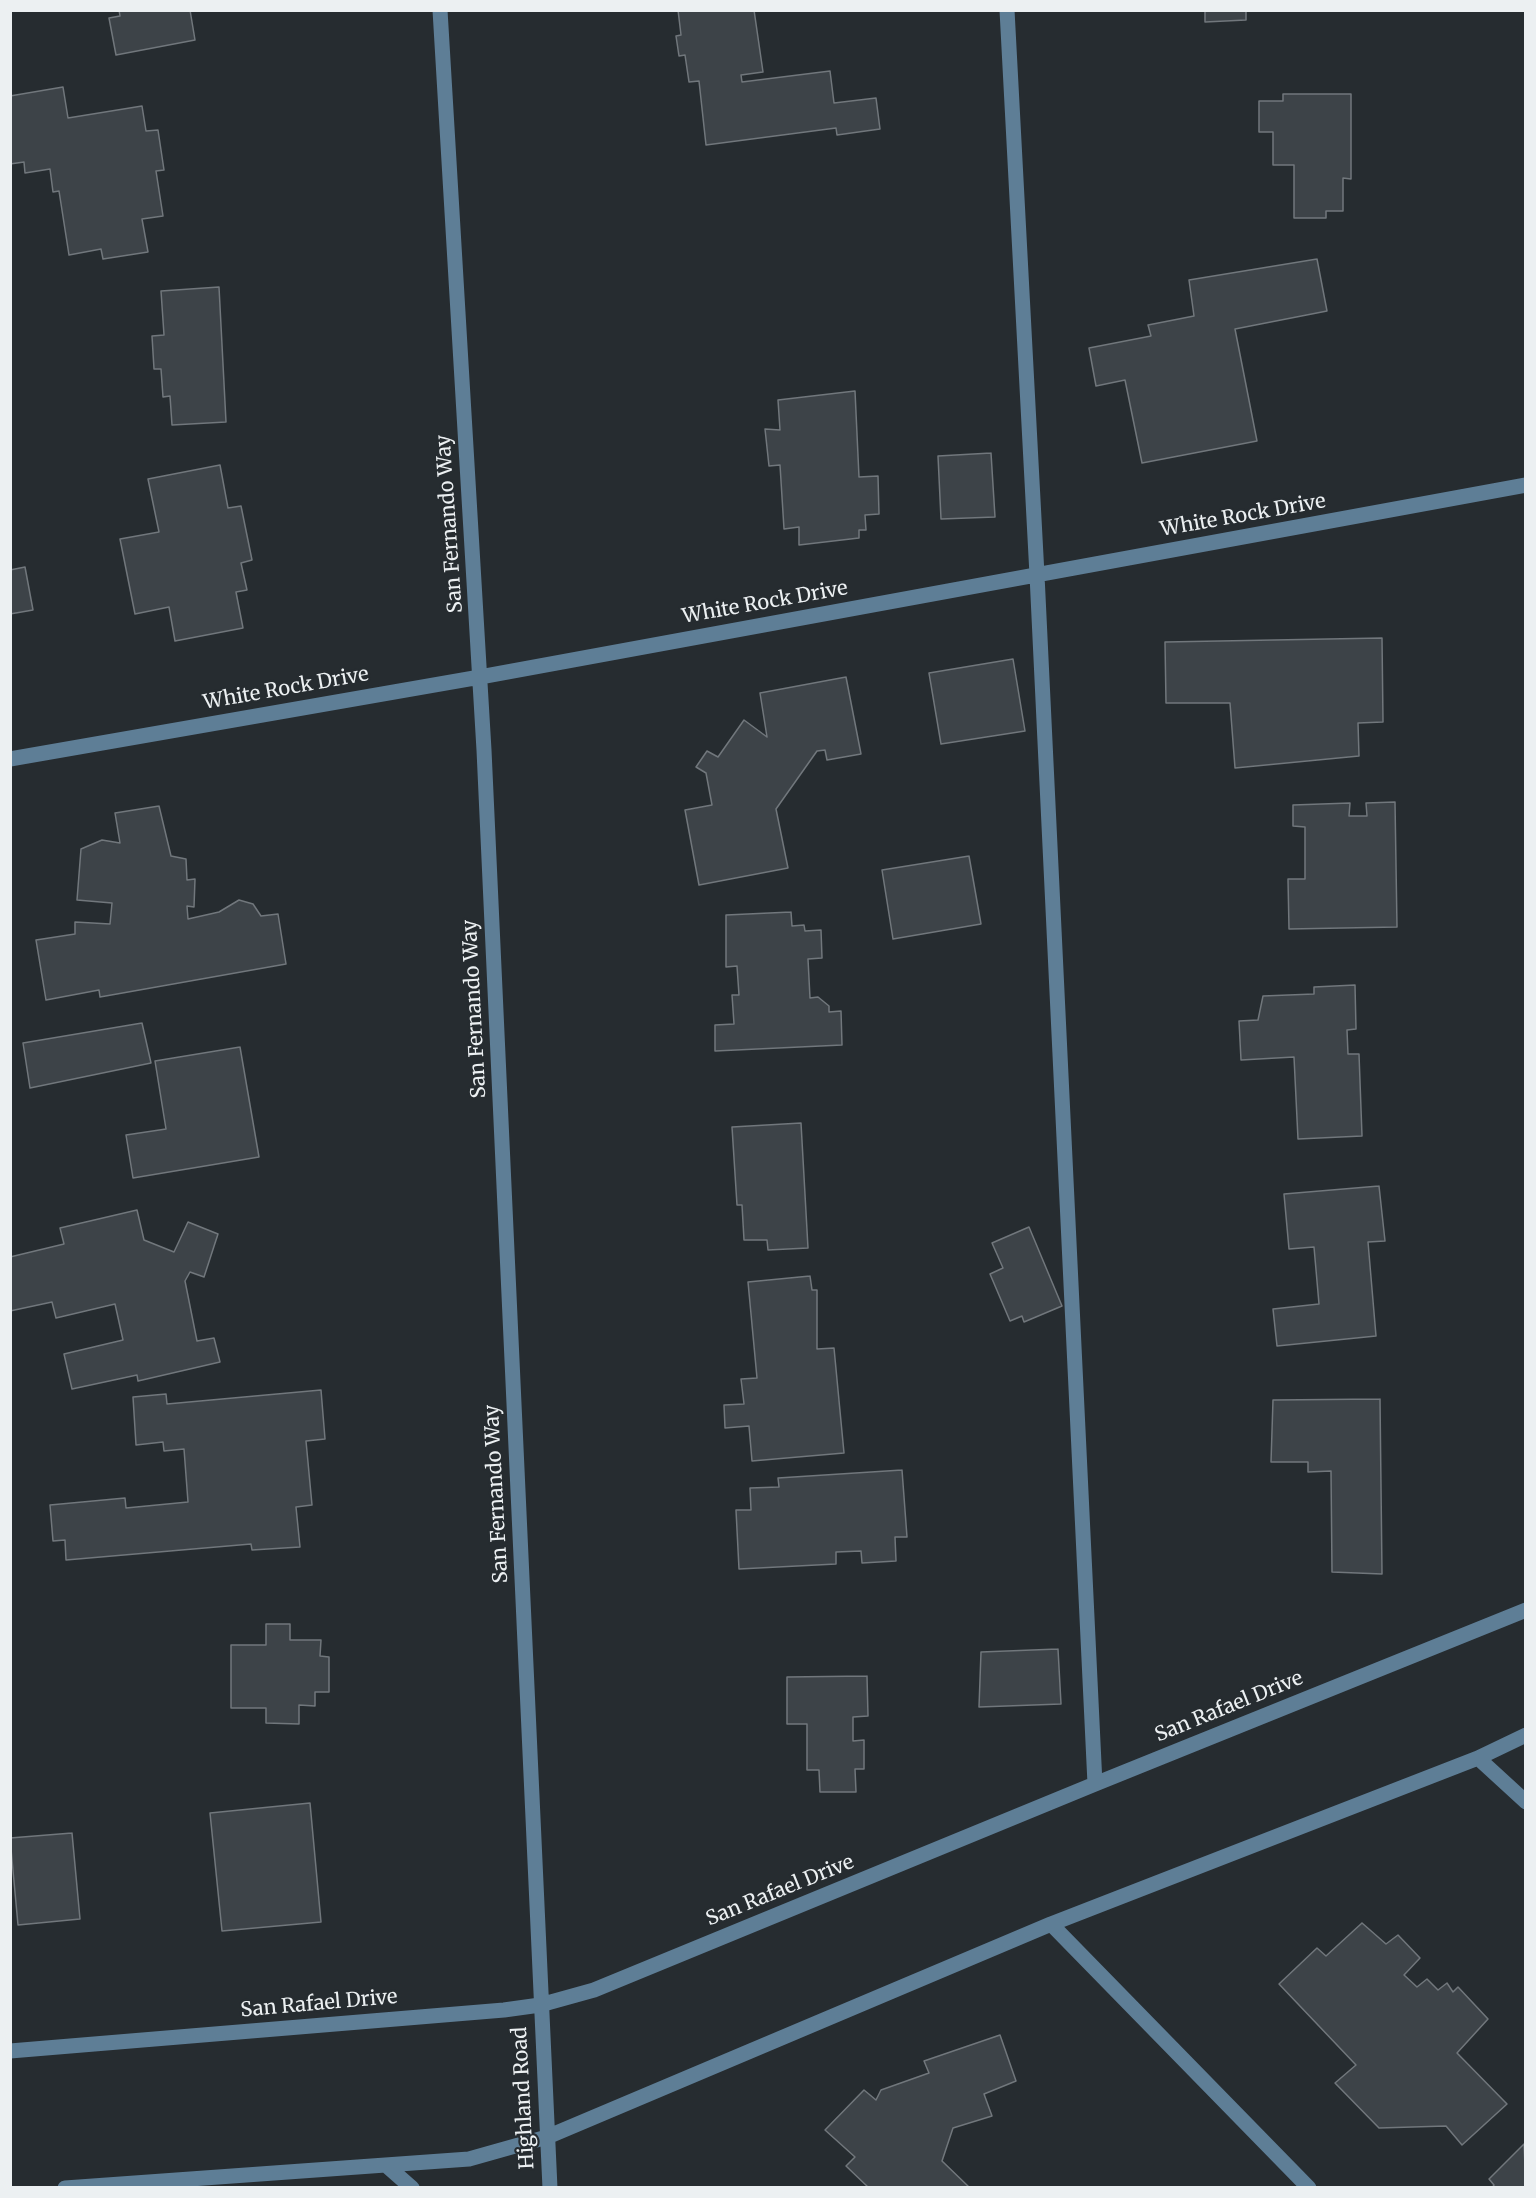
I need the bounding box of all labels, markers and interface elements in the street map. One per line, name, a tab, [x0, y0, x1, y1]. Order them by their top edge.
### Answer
street label: San Fernando Way	[432, 434, 468, 614]
street label: White Rock Drive	[1158, 490, 1328, 542]
street label: White Rock Drive	[680, 577, 850, 629]
street label: White Rock Drive	[201, 663, 371, 715]
street label: San Fernando Way	[458, 919, 492, 1099]
street label: San Fernando Way	[480, 1404, 514, 1584]
street label: San Rafael Drive	[1152, 1666, 1306, 1748]
street label: San Rafael Drive	[703, 1850, 857, 1932]
street label: San Rafael Drive	[240, 1985, 398, 2023]
street label: Highland Road	[508, 2026, 540, 2170]

